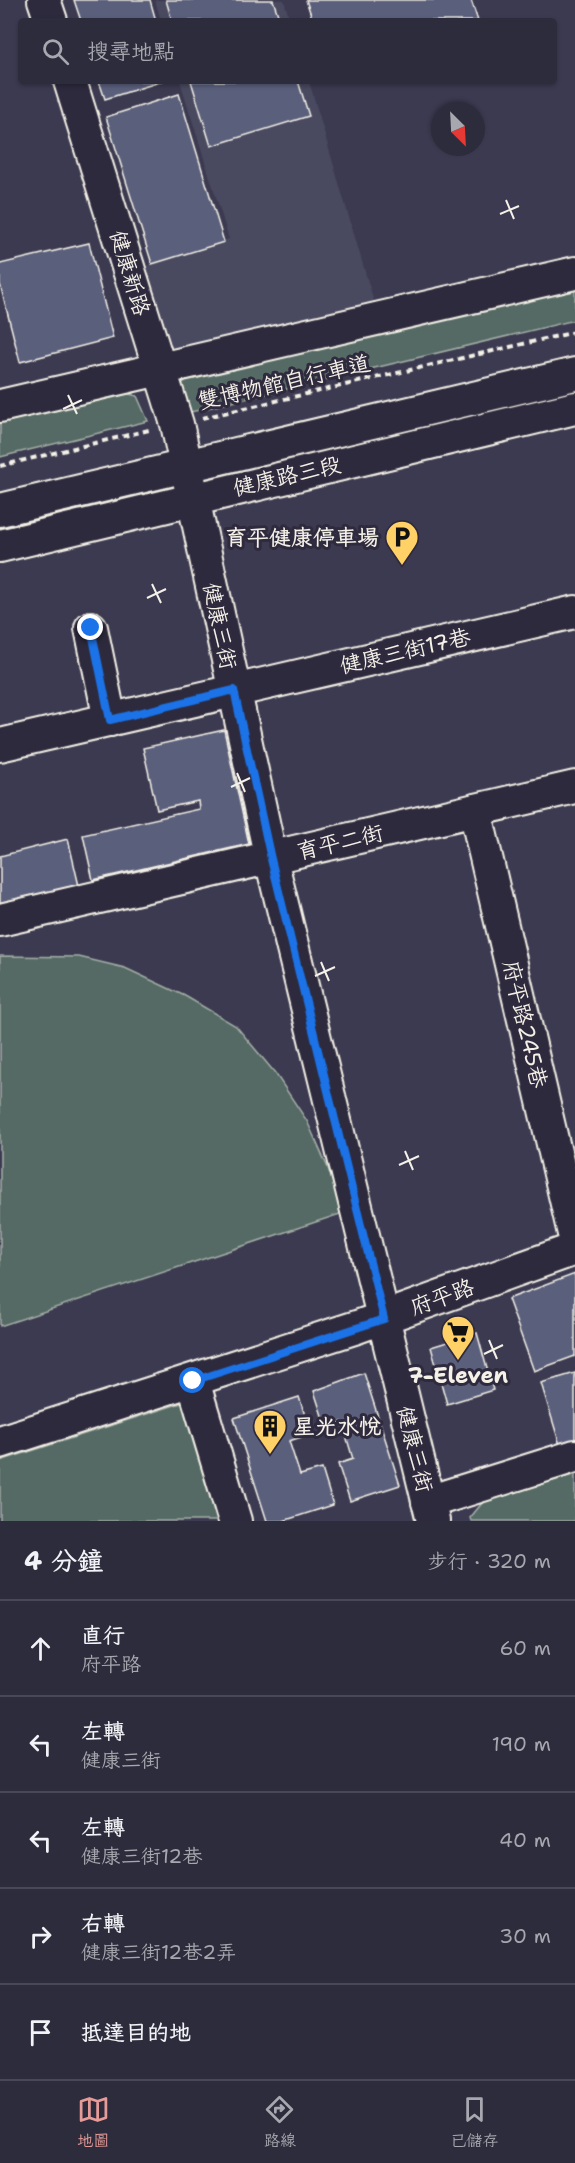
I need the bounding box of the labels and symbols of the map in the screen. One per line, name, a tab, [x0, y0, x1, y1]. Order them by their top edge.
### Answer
north arrow	[431, 102, 485, 156]
street label: 健康新路	[103, 227, 157, 319]
street label: 雙博物館自行車道	[195, 348, 373, 416]
street label: 健康路三段	[230, 449, 344, 503]
parking icon: 育平健康停車場	[384, 519, 420, 566]
place label: 育平健康停車場	[225, 523, 379, 552]
street label: 健康三街	[197, 580, 243, 672]
route end	[77, 614, 103, 640]
street label: 健康三街17巷	[337, 622, 473, 680]
street label: 育平二街	[294, 818, 386, 866]
street label: 府平路245巷	[496, 957, 554, 1091]
street label: 府平路	[406, 1272, 478, 1322]
supermarket icon: 7-Eleven	[440, 1314, 476, 1361]
place label: 7-Eleven	[408, 1361, 509, 1390]
route start	[179, 1367, 205, 1393]
street label: 健康三街	[390, 1403, 440, 1495]
building icon: 星光水悅	[252, 1408, 288, 1455]
place label: 星光水悅	[293, 1412, 381, 1441]

